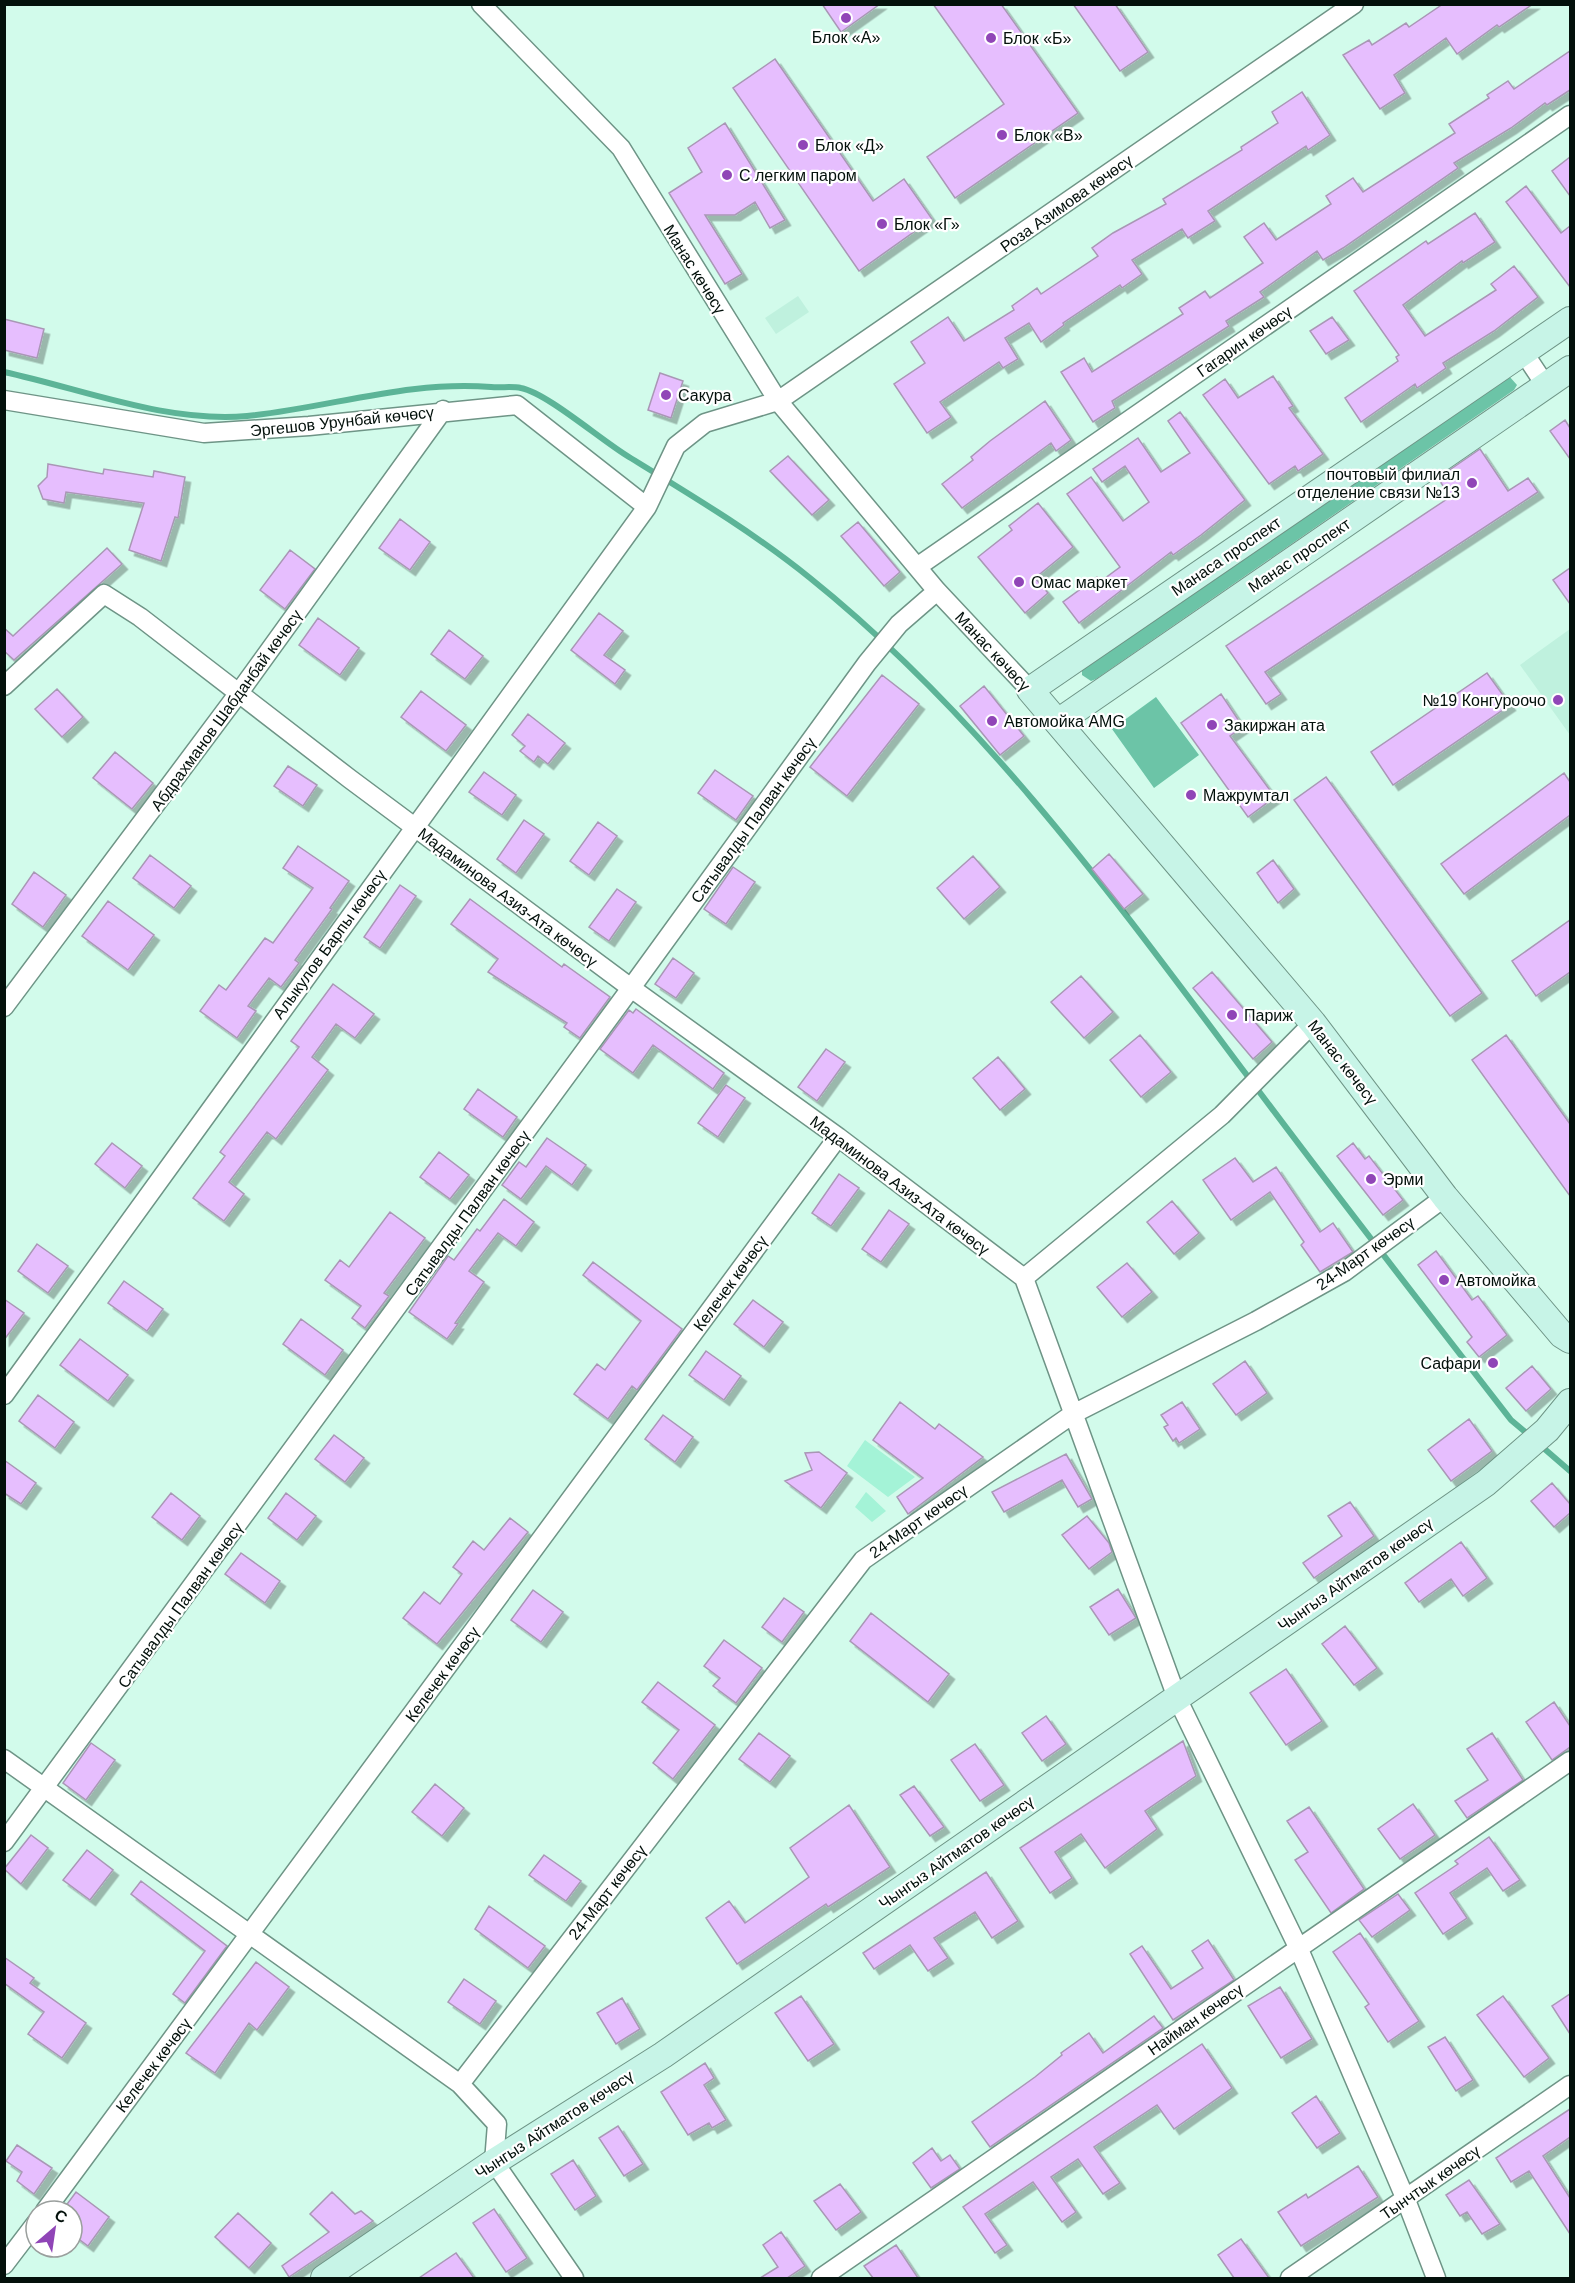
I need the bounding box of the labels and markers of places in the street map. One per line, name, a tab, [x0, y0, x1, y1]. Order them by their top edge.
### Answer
marker: Блок «А»	[839, 11, 853, 25]
place label: Блок «А»	[812, 29, 880, 46]
place label: Блок «Б»	[1003, 30, 1072, 47]
marker: Блок «Б»	[984, 31, 998, 45]
place label: Блок «В»	[1014, 127, 1083, 144]
marker: Блок «В»	[995, 128, 1009, 142]
place label: Блок «Д»	[815, 137, 884, 154]
marker: Блок «Д»	[796, 138, 810, 152]
place label: С легким паром	[739, 167, 857, 184]
marker: С легким паром	[720, 168, 734, 182]
place label: Блок «Г»	[894, 216, 960, 233]
marker: Блок «Г»	[875, 217, 889, 231]
place label: Сакура	[678, 387, 732, 404]
marker: Сакура	[659, 388, 673, 402]
place label: почтовый филиал отделение связи №13	[1297, 466, 1460, 501]
marker: почтовый филиал отделение связи №13	[1465, 476, 1479, 490]
place label: Омас маркет	[1031, 574, 1128, 591]
marker: Омас маркет	[1012, 575, 1026, 589]
place label: №19 Конгуроочо	[1422, 692, 1546, 709]
marker: №19 Конгуроочо	[1551, 693, 1565, 707]
place label: Автомойка AMG	[1004, 713, 1125, 730]
marker: Автомойка AMG	[985, 714, 999, 728]
place label: Закиржан ата	[1224, 717, 1325, 734]
marker: Закиржан ата	[1205, 718, 1219, 732]
place label: Мажрумтал	[1203, 787, 1289, 804]
marker: Мажрумтал	[1184, 788, 1198, 802]
place label: Париж	[1244, 1007, 1293, 1024]
marker: Париж	[1225, 1008, 1239, 1022]
place label: Эрми	[1383, 1171, 1423, 1188]
marker: Эрми	[1364, 1172, 1378, 1186]
place label: Автомойка	[1456, 1272, 1536, 1289]
marker: Автомойка	[1437, 1273, 1451, 1287]
place label: Сафари	[1420, 1355, 1481, 1372]
marker: Сафари	[1486, 1356, 1500, 1370]

